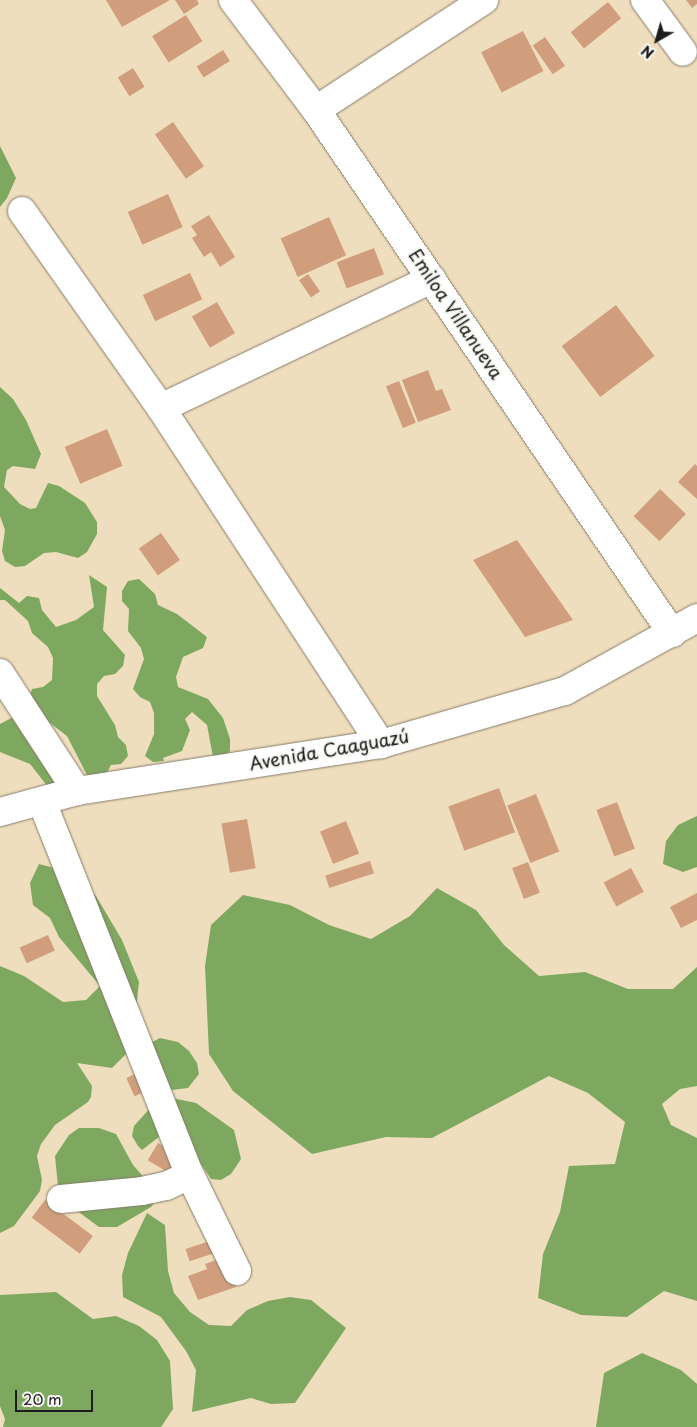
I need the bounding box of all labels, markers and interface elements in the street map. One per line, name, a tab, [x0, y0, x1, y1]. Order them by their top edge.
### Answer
north arrow	[632, 15, 682, 65]
text: N	[637, 41, 658, 64]
street label: Emiloa Villanueva	[404, 245, 508, 383]
street label: Avenida Caaguazú	[248, 725, 410, 775]
scale bar	[18, 1380, 95, 1412]
text: 20 m	[23, 1387, 62, 1410]

